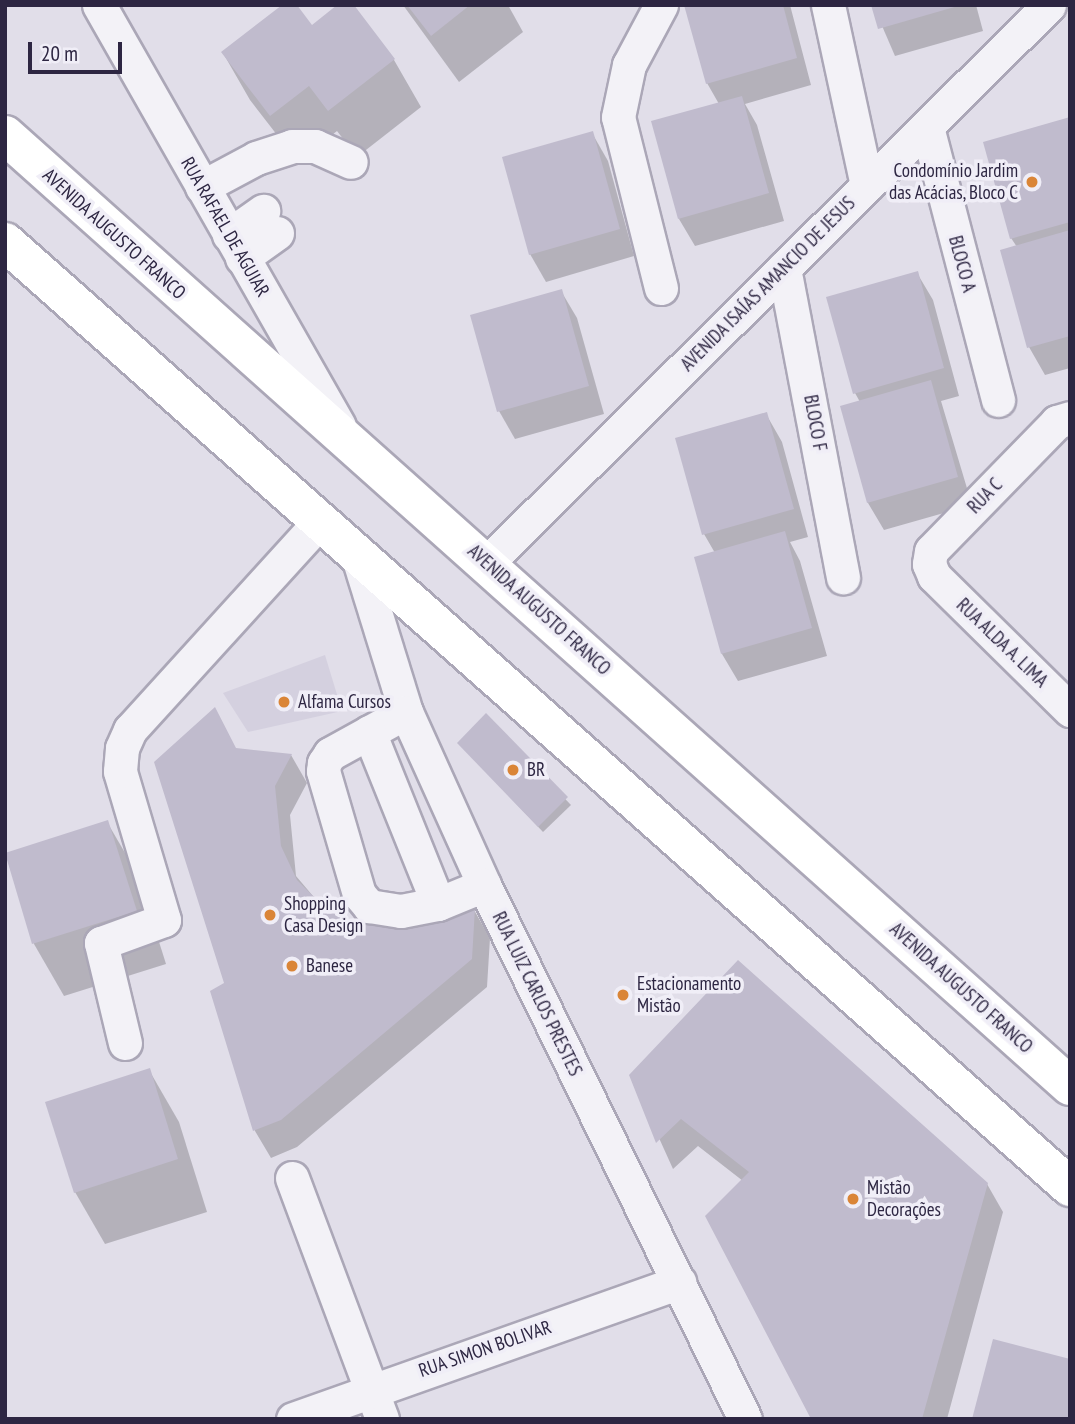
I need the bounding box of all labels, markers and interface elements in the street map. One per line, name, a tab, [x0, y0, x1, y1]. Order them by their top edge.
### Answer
scale bar	[32, 28, 126, 72]
text: 20 m	[41, 40, 78, 67]
street label: RUA RAFAEL DE AGUIAR	[175, 152, 275, 302]
place label: Condomínio Jardim das Acácias, Bloco C	[887, 160, 1018, 204]
street label: AVENIDA AUGUSTO FRANCO	[37, 163, 191, 305]
marker: Condomínio Jardim das Acácias, Bloco C	[1024, 174, 1040, 190]
street label: AVENIDA ISAÍAS AMANCIO DE JESUS	[676, 192, 860, 376]
street label: BLOCO A	[943, 233, 981, 295]
street label: BLOCO F	[799, 393, 831, 453]
street label: RUA C	[963, 473, 1007, 519]
street label: AVENIDA AUGUSTO FRANCO	[462, 539, 616, 681]
street label: RUA ALDA A. LIMA	[950, 593, 1054, 693]
place label: Alfama Cursos	[298, 691, 391, 713]
marker: Alfama Cursos	[276, 694, 292, 710]
place label: BR	[527, 759, 545, 781]
marker: BR	[505, 762, 521, 778]
place label: Shopping Casa Design	[284, 893, 363, 937]
marker: Shopping Casa Design	[262, 907, 278, 923]
street label: RUA LUIZ CARLOS PRESTES	[487, 908, 587, 1080]
street label: AVENIDA AUGUSTO FRANCO	[884, 917, 1038, 1059]
place label: Banese	[306, 955, 353, 977]
marker: Banese	[284, 958, 300, 974]
place label: Estacionamento Mistão	[637, 973, 741, 1017]
marker: Estacionamento Mistão	[615, 987, 631, 1003]
place label: Mistão Decorações	[867, 1177, 941, 1221]
marker: Mistão Decorações	[845, 1191, 861, 1207]
street label: RUA SIMON BOLIVAR	[415, 1316, 555, 1382]

